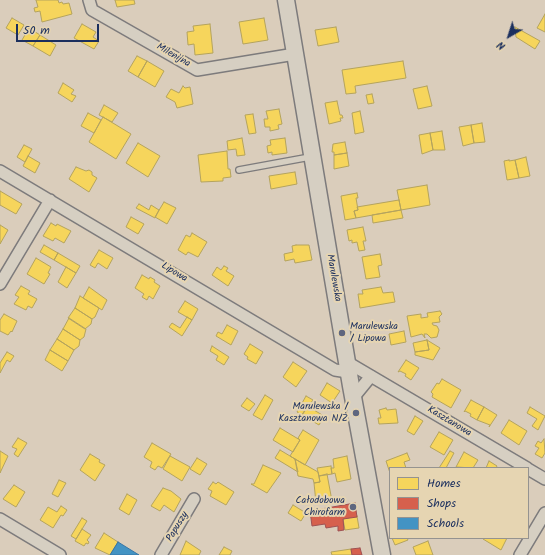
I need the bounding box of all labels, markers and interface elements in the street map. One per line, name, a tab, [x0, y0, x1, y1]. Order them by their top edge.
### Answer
scale bar	[18, 16, 101, 42]
north arrow	[489, 16, 529, 56]
text: 50 m	[23, 21, 50, 40]
text: N	[493, 36, 510, 55]
street label: Milenijna	[154, 41, 192, 71]
street label: Marulewska	[323, 253, 343, 303]
street label: Lipowa	[159, 260, 189, 286]
place label: Marulewska / Lipowa	[350, 321, 398, 344]
marker: Marulewska / Lipowa	[337, 328, 347, 338]
place label: Marulewska / Kasztanowa N/Ż	[278, 401, 348, 424]
street label: Kasztanowa	[425, 404, 473, 440]
marker: Marulewska / Kasztanowa N/Ż	[351, 408, 361, 418]
legend	[389, 467, 529, 539]
text: Homes	[427, 474, 461, 493]
text: Shops	[427, 494, 456, 513]
place label: Całodobowa Chirofarm	[295, 495, 345, 518]
marker: Całodobowa Chirofarm	[348, 502, 358, 512]
street label: Papuszy	[164, 510, 192, 544]
text: Schools	[427, 514, 464, 533]

